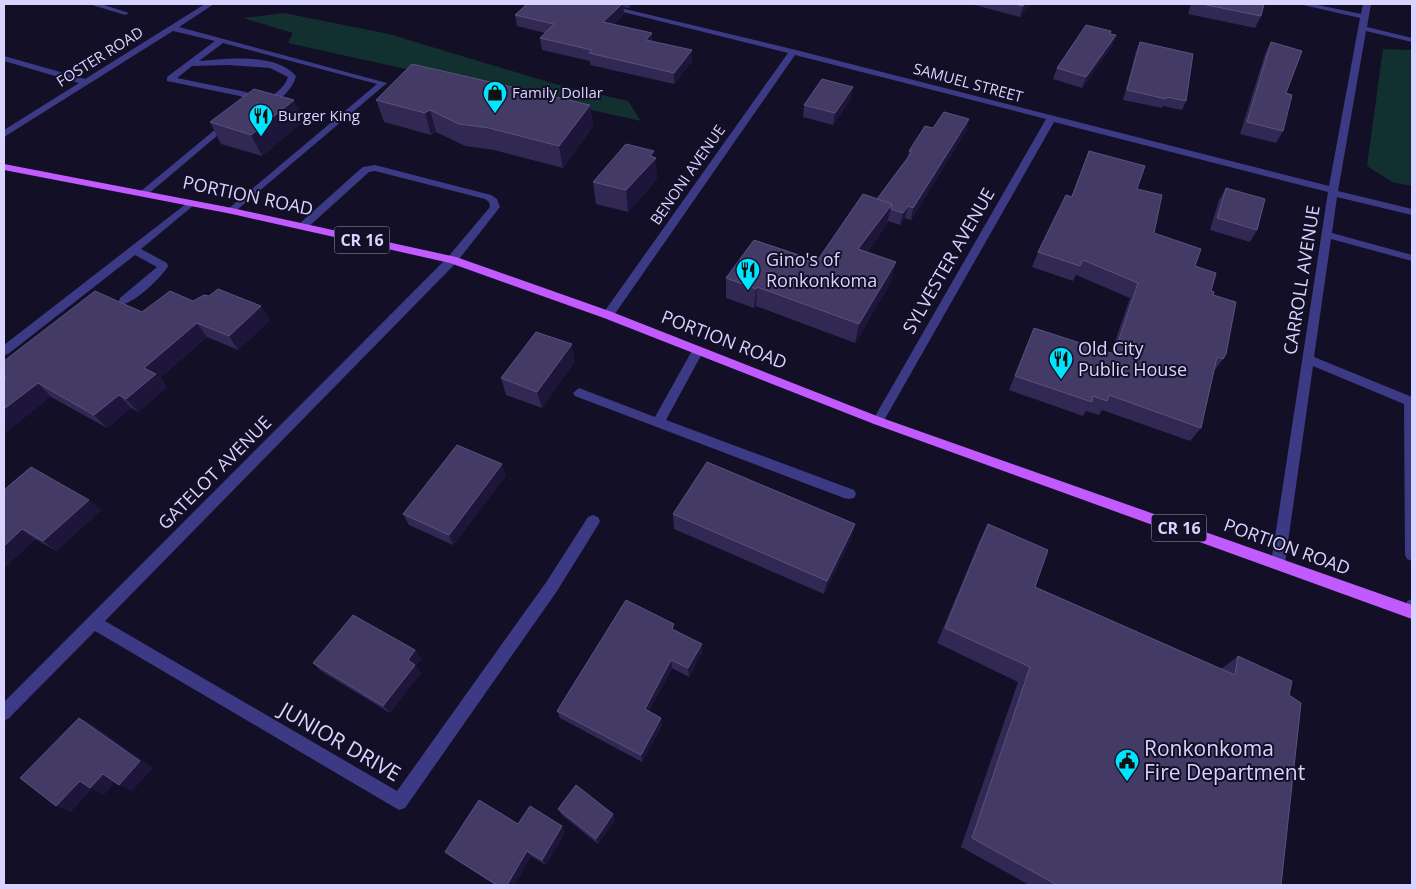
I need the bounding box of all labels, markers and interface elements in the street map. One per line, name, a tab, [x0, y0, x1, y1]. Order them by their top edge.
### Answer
street label: FOSTER ROAD	[52, 22, 147, 91]
street label: SAMUEL STREET	[911, 58, 1026, 106]
shop icon: Family Dollar	[482, 80, 508, 114]
place label: Family Dollar	[512, 82, 603, 102]
restaurant icon: Burger King	[248, 103, 274, 137]
place label: Burger King	[278, 105, 360, 125]
street label: BENONI AVENUE	[645, 120, 729, 228]
street label: PORTION ROAD	[181, 169, 316, 221]
street label: SYLVESTER AVENUE	[897, 183, 1000, 338]
street label: CARROLL AVENUE	[1277, 203, 1325, 356]
road number: CR 16	[334, 226, 390, 254]
place label: Gino's of Ronkonkoma	[766, 247, 877, 292]
restaurant icon: Gino's of Ronkonkoma	[735, 257, 761, 291]
street label: PORTION ROAD	[658, 304, 791, 374]
place label: Old City Public House	[1078, 336, 1187, 381]
restaurant icon: Old City Public House	[1048, 346, 1074, 380]
street label: GATELOT AVENUE	[152, 410, 276, 534]
street label: PORTION ROAD	[1221, 512, 1354, 580]
road number: CR 16	[1152, 514, 1206, 542]
street label: JUNIOR DRIVE	[273, 694, 406, 787]
place label: Ronkonkoma Fire Department	[1144, 734, 1305, 786]
public building icon: Ronkonkoma Fire Department	[1114, 748, 1140, 782]

